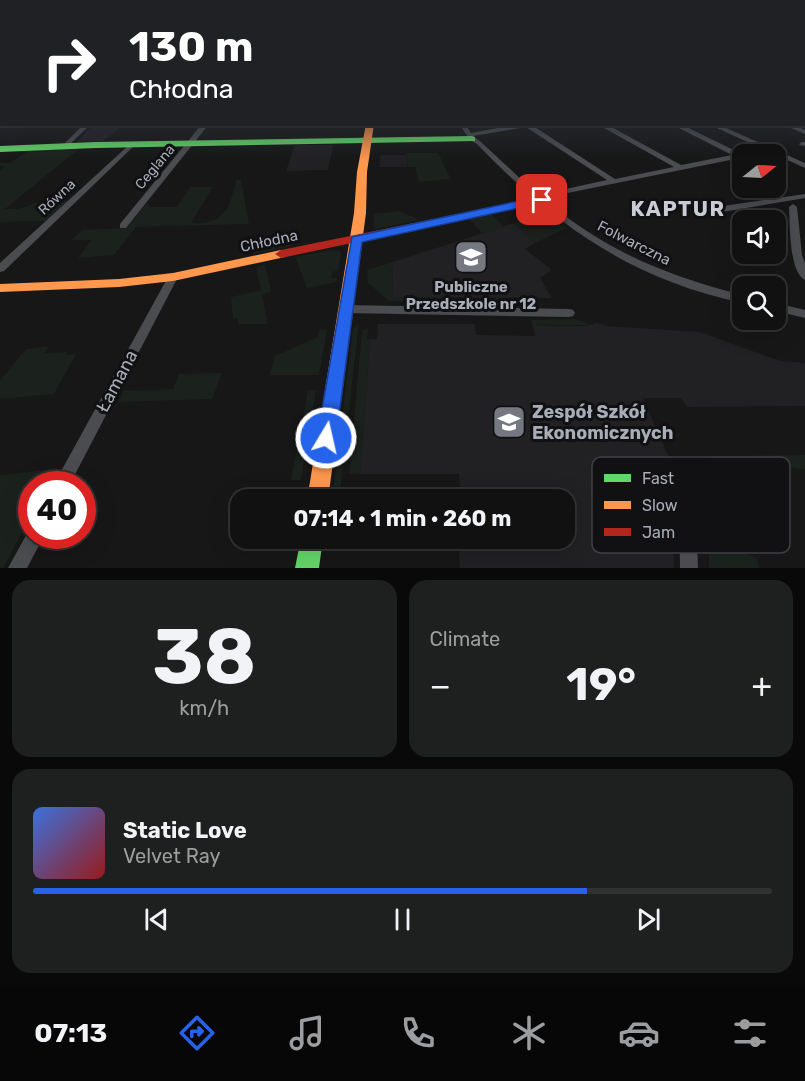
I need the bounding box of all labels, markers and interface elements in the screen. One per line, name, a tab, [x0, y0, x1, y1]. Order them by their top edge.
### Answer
text: 130 m	[129, 22, 254, 72]
icon: right	[30, 24, 108, 102]
text: Chłodna	[129, 73, 234, 105]
street label: Ceglana	[131, 141, 179, 193]
north arrow	[732, 144, 786, 198]
map controls	[732, 144, 786, 330]
pin	[516, 174, 567, 225]
street label: Równa	[35, 176, 79, 218]
icon: arrive	[525, 183, 558, 216]
district label: KAPTUR	[630, 196, 726, 221]
button: sound	[732, 210, 786, 264]
street label: Folwarczna	[594, 217, 674, 269]
street label: Chłodna	[239, 226, 299, 256]
school or university icon: Publiczne Przedszkole nr 12	[453, 239, 489, 275]
button: search	[732, 276, 786, 330]
place label: Publiczne Przedszkole nr 12	[406, 278, 537, 313]
street label: Łamana	[92, 346, 142, 416]
place label: Zespół Szkół Ekonomicznych	[532, 401, 673, 444]
school or university icon: Zespół Szkół Ekonomicznych	[491, 404, 527, 440]
position arrow	[294, 406, 358, 470]
legend	[592, 457, 790, 553]
text: Fast	[642, 469, 674, 488]
speed limit sign: 40	[18, 471, 96, 549]
text: Slow	[642, 496, 678, 515]
text: 07:14 · 1 min · 260 m	[294, 505, 511, 532]
text: Jam	[642, 523, 675, 542]
text: 38	[152, 610, 256, 703]
text: Climate	[430, 627, 500, 651]
text: 19°	[566, 658, 636, 711]
text: −	[430, 666, 451, 705]
text: +	[751, 666, 772, 705]
text: km/h	[179, 696, 229, 720]
text: Static Love	[123, 817, 247, 844]
text: Velvet Ray	[123, 844, 221, 868]
icon: previous	[140, 903, 173, 936]
icon: pause	[386, 903, 419, 936]
icon: next	[632, 903, 665, 936]
icon: directions	[176, 1012, 218, 1054]
icon: music	[286, 1012, 328, 1054]
icon: phone	[397, 1012, 439, 1054]
icon: climate	[508, 1012, 550, 1054]
icon: car	[618, 1012, 660, 1054]
icon: filters	[729, 1012, 771, 1054]
text: 07:13	[34, 1017, 107, 1049]

